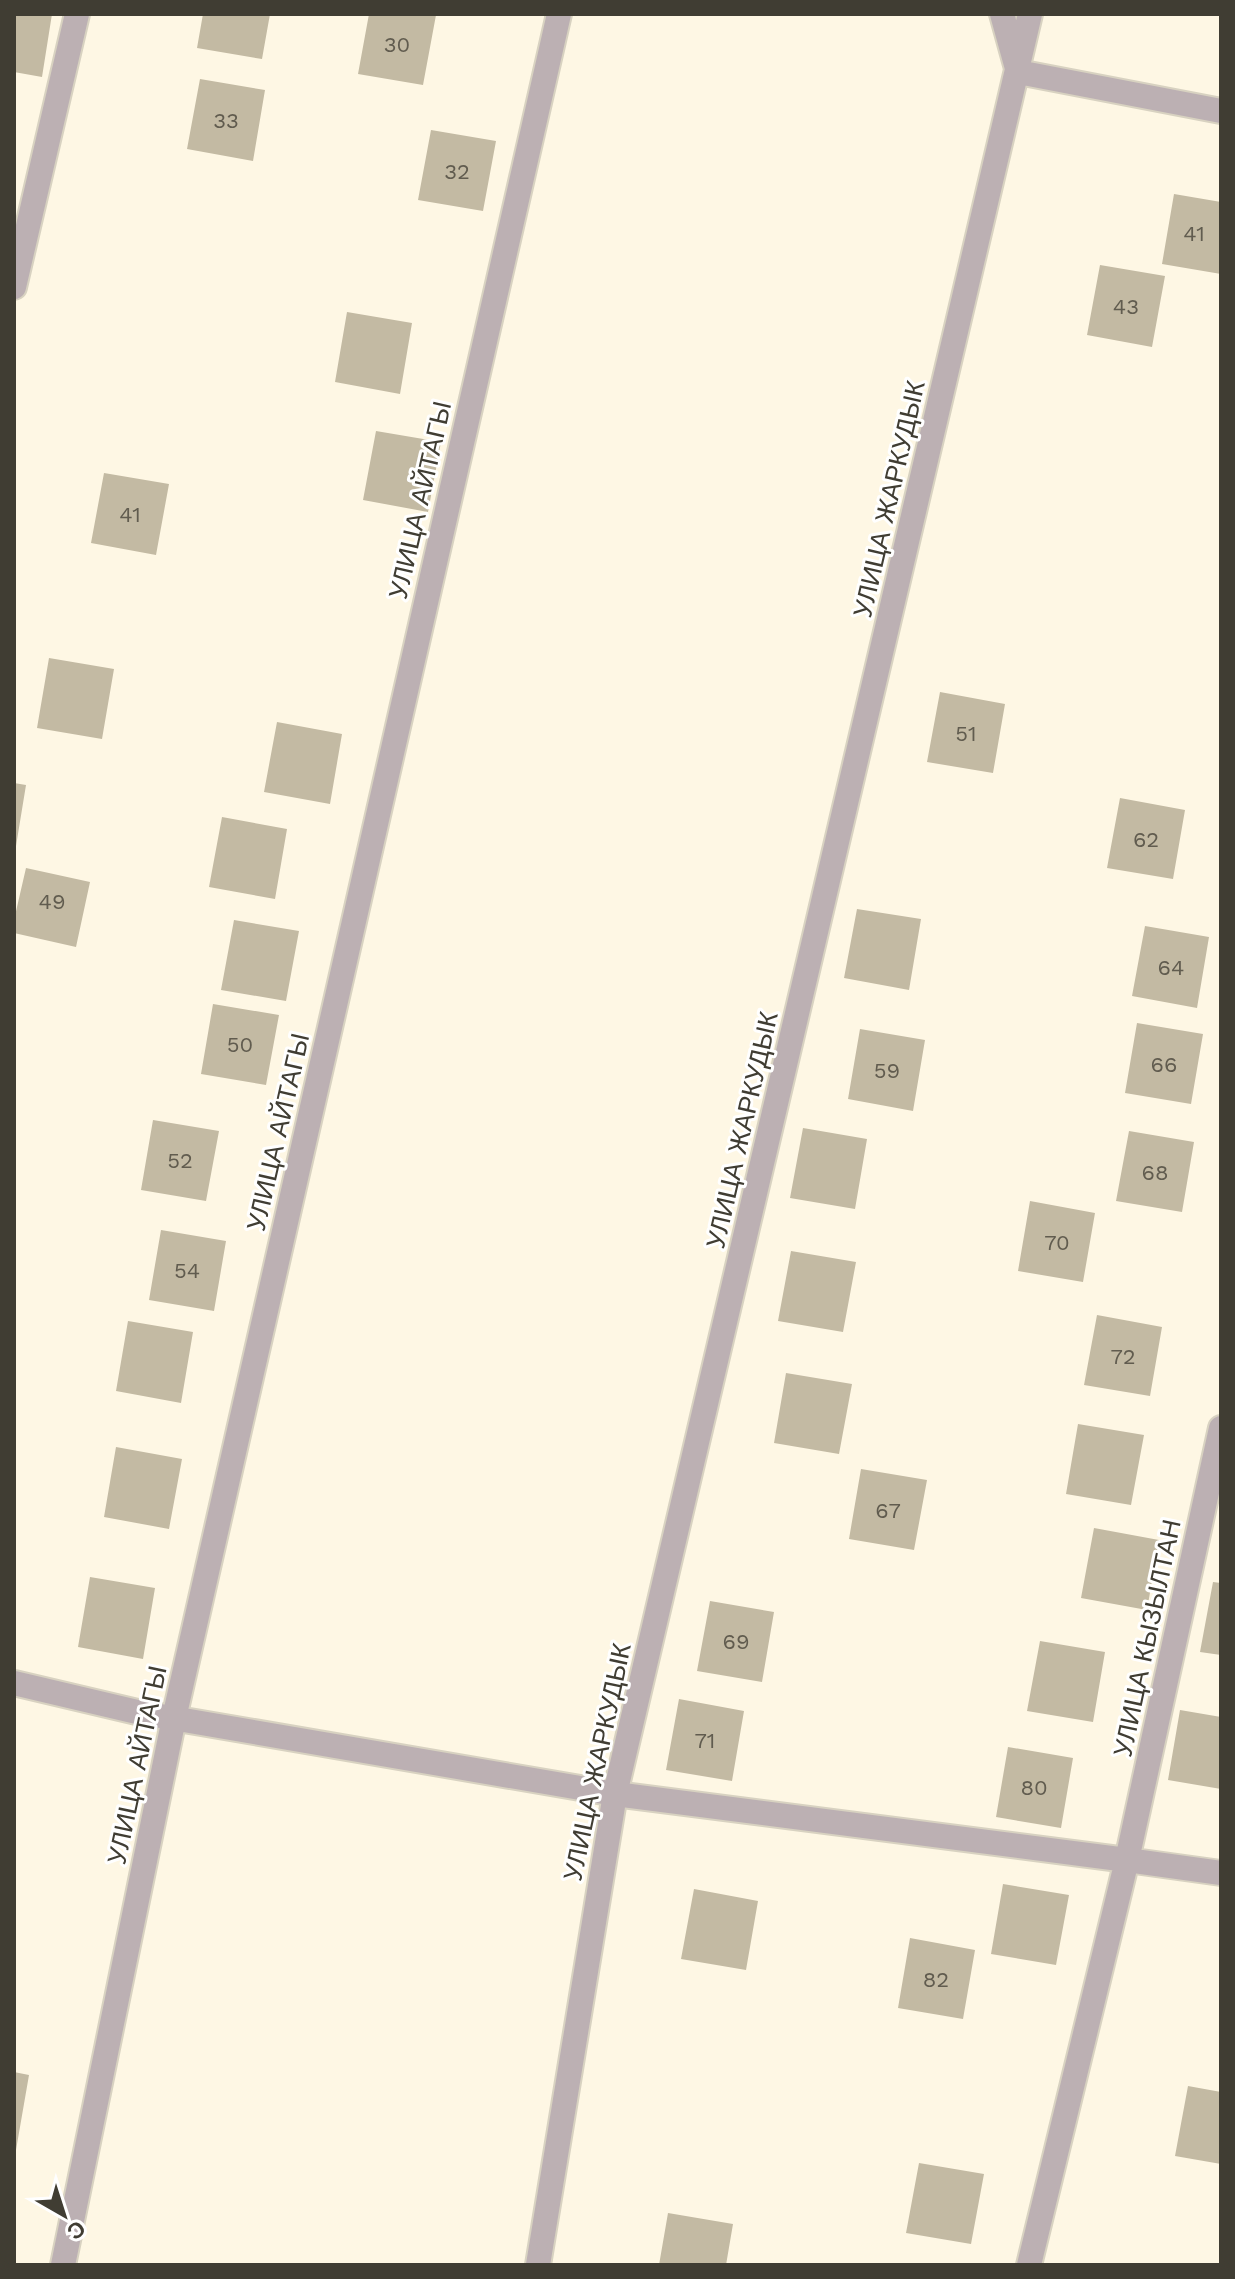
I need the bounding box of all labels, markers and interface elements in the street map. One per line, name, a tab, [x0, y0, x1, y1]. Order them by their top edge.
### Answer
house number: 30	[384, 32, 410, 57]
house number: 33	[213, 108, 239, 133]
house number: 32	[444, 159, 470, 184]
house number: 41	[1183, 221, 1205, 246]
house number: 43	[1113, 294, 1139, 319]
street label: УЛИЦА ЖАРКУДЫК	[847, 378, 931, 620]
street label: УЛИЦА АЙТАГЫ	[383, 398, 457, 602]
house number: 41	[119, 502, 141, 527]
house number: 51	[955, 721, 977, 746]
house number: 62	[1133, 827, 1159, 852]
house number: 49	[38, 889, 66, 914]
house number: 64	[1158, 955, 1184, 980]
street label: УЛИЦА ЖАРКУДЫК	[700, 1009, 784, 1251]
street label: УЛИЦА АЙТАГЫ	[241, 1030, 315, 1234]
house number: 50	[227, 1032, 253, 1057]
house number: 66	[1151, 1052, 1177, 1077]
house number: 59	[874, 1058, 900, 1083]
house number: 52	[167, 1148, 193, 1173]
house number: 68	[1142, 1160, 1168, 1185]
house number: 70	[1044, 1230, 1070, 1255]
house number: 54	[174, 1258, 200, 1283]
house number: 72	[1110, 1344, 1136, 1369]
house number: 67	[875, 1498, 901, 1523]
street label: УЛИЦА КЫЗЫЛТАН	[1107, 1517, 1187, 1759]
house number: 69	[723, 1629, 749, 1654]
street label: УЛИЦА ЖАРКУДЫК	[557, 1640, 637, 1884]
street label: УЛИЦА АЙТАГЫ	[101, 1663, 173, 1867]
house number: 71	[695, 1728, 715, 1753]
house number: 80	[1020, 1775, 1048, 1800]
house number: 82	[923, 1967, 949, 1992]
north arrow	[24, 2175, 104, 2255]
text: С	[62, 2215, 90, 2245]

